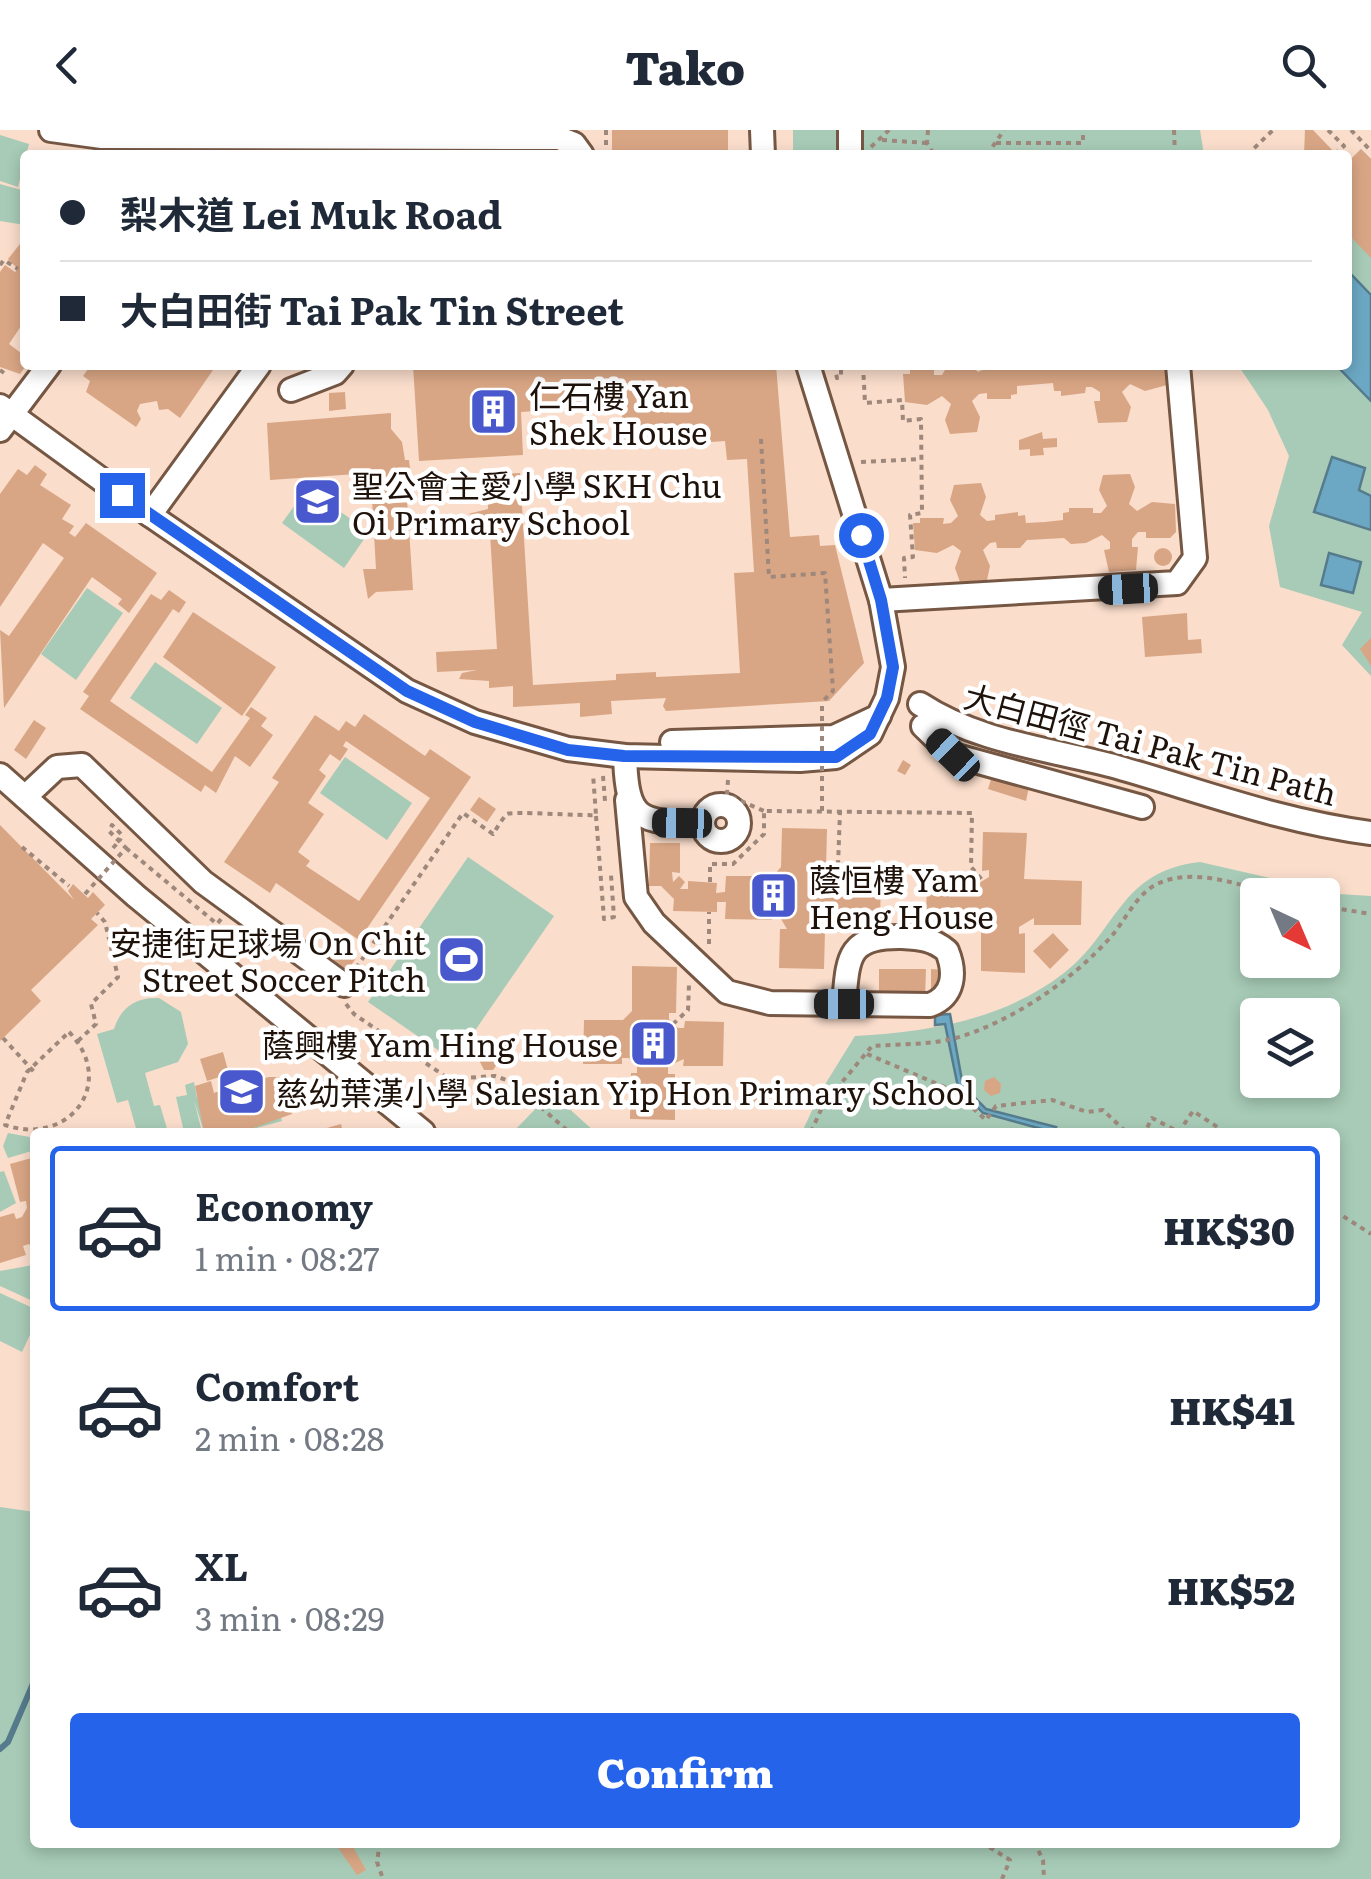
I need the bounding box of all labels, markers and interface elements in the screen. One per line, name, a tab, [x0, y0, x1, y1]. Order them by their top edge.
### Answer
text: Tako	[626, 32, 745, 99]
icon: back	[40, 38, 95, 93]
icon: search	[1276, 38, 1331, 93]
text: 梨木道 Lei Muk Road	[120, 184, 502, 241]
text: 大白田街 Tai Pak Tin Street	[120, 280, 624, 337]
place label: 仁石樓 Yan Shek House	[529, 370, 708, 455]
building icon: 仁石樓 Yan Shek House	[468, 386, 520, 438]
place label: 聖公會主愛小學 SKH Chu Oi Primary School	[352, 460, 722, 545]
route end	[100, 473, 145, 518]
school or university icon: 聖公會主愛小學 SKH Chu Oi Primary School	[291, 476, 343, 528]
route start	[839, 513, 884, 558]
car	[1097, 572, 1159, 606]
street label: 大白田徑 Tai Pak Tin Path	[959, 670, 1343, 816]
car	[921, 723, 985, 787]
car	[652, 807, 712, 839]
place label: 蔭恒樓 Yam Heng House	[809, 854, 994, 939]
building icon: 蔭恒樓 Yam Heng House	[748, 870, 800, 922]
north arrow	[1240, 878, 1340, 978]
map controls	[1240, 878, 1340, 1098]
place label: 安捷街足球場 On Chit Street Soccer Pitch	[110, 917, 426, 1002]
sports icon: 安捷街足球場 On Chit Street Soccer Pitch	[435, 933, 487, 985]
car	[814, 989, 874, 1019]
button: layers	[1240, 998, 1340, 1098]
building icon: 蔭興樓 Yam Hing House	[627, 1017, 679, 1069]
place label: 蔭興樓 Yam Hing House	[262, 1019, 618, 1067]
school or university icon: 慈幼葉漢小學 Salesian Yip Hon Primary School	[215, 1065, 267, 1117]
place label: 慈幼葉漢小學 Salesian Yip Hon Primary School	[276, 1067, 975, 1115]
text: Economy	[195, 1176, 373, 1233]
icon: car	[75, 1184, 165, 1274]
text: HK$30	[1163, 1200, 1295, 1257]
text: 1 min · 08:27	[195, 1233, 379, 1281]
text: Comfort	[195, 1356, 359, 1413]
icon: car	[75, 1364, 165, 1454]
text: HK$41	[1169, 1380, 1295, 1437]
text: 2 min · 08:28	[195, 1413, 384, 1461]
text: XL	[195, 1536, 248, 1593]
icon: car	[75, 1544, 165, 1634]
text: HK$52	[1167, 1560, 1295, 1617]
text: 3 min · 08:29	[195, 1593, 385, 1641]
button: Confirm	[70, 1713, 1300, 1828]

